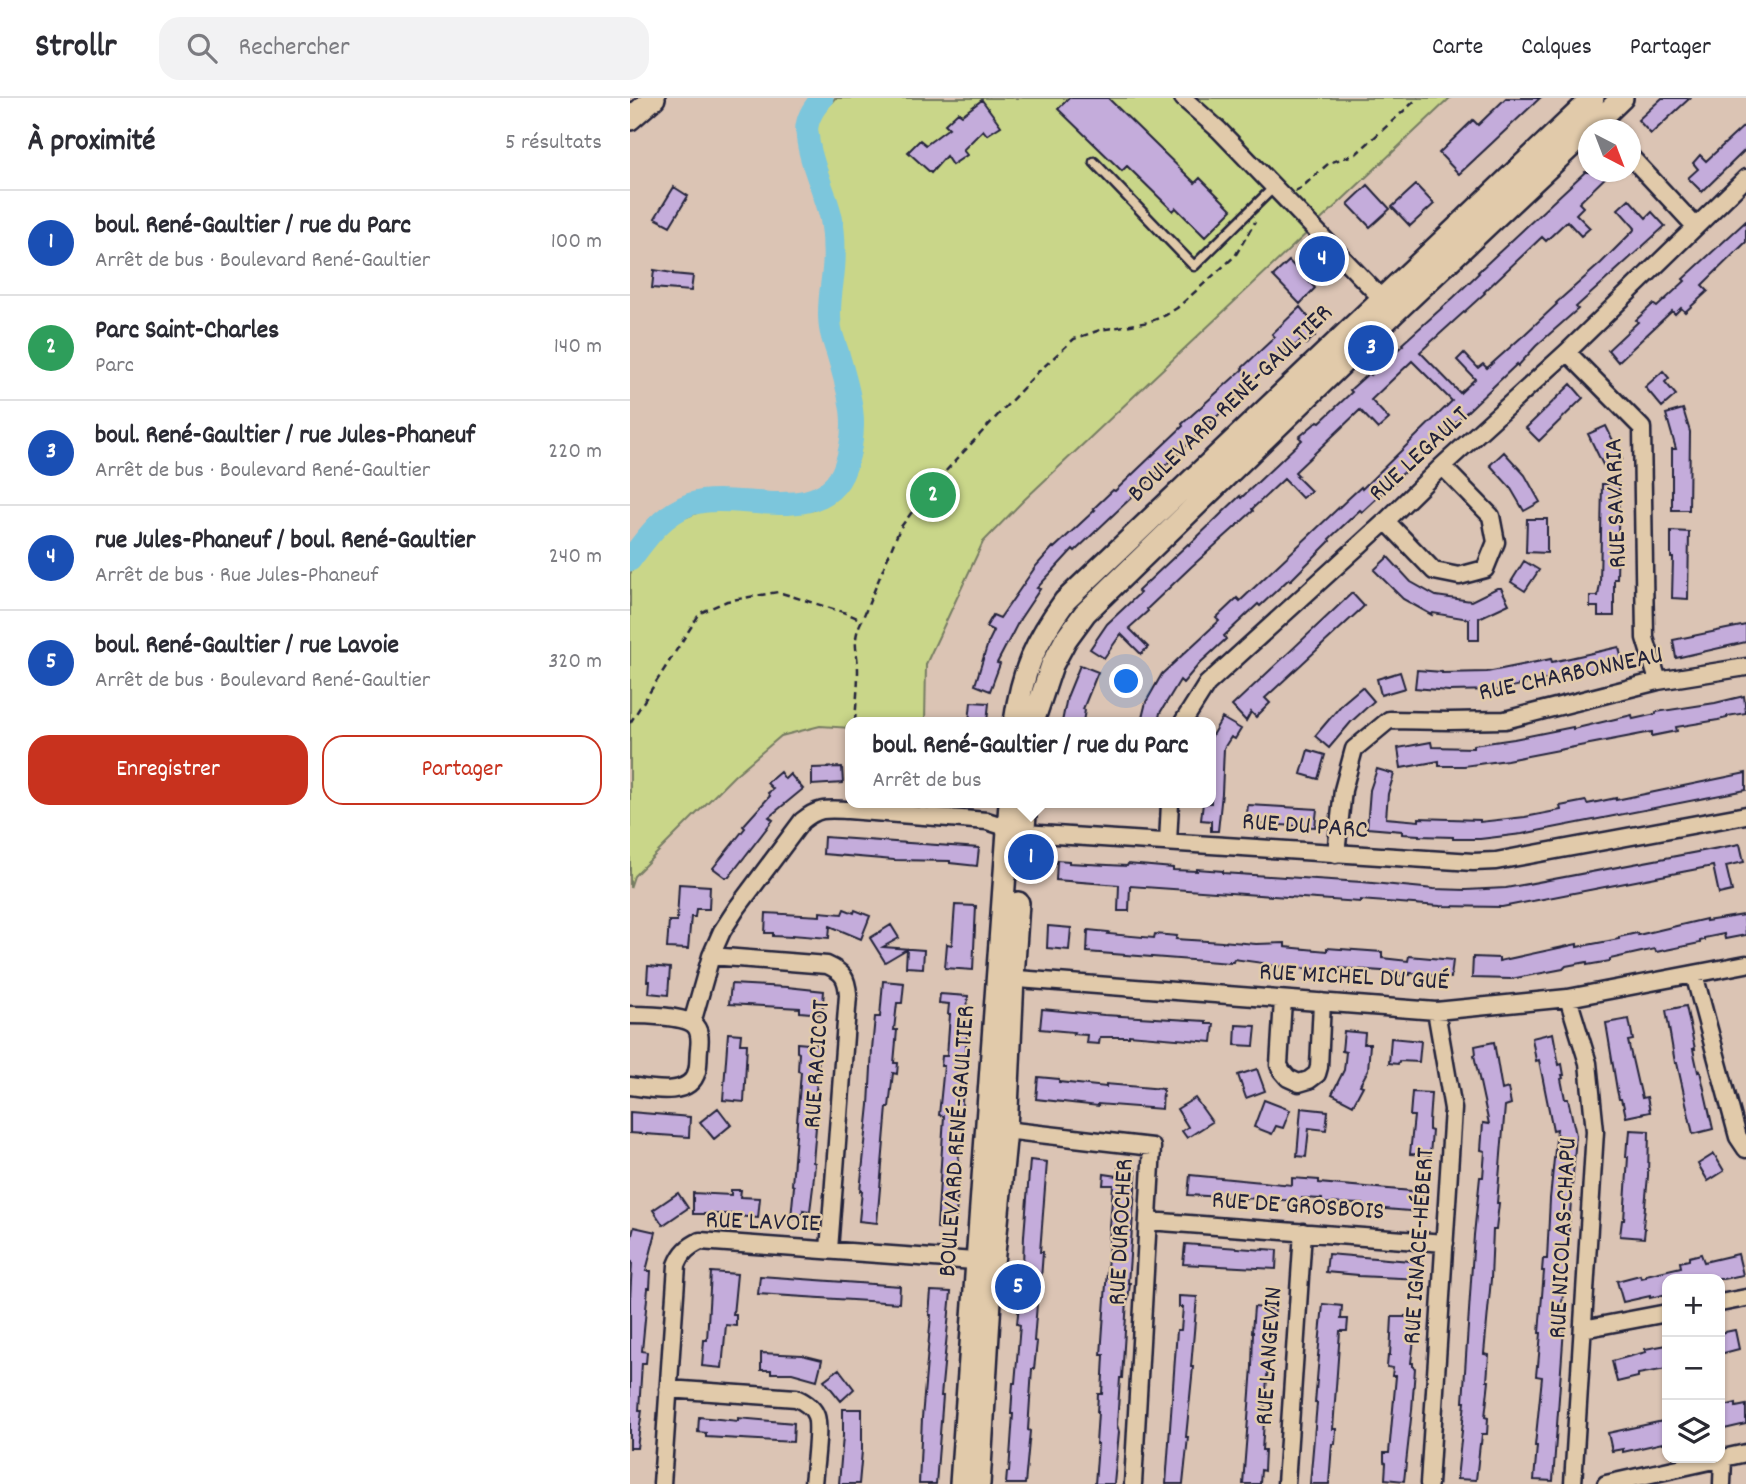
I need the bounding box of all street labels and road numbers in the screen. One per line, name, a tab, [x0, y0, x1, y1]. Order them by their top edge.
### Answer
street label: BOULEVARD RENÉ-GAULTIER	[1120, 296, 1342, 512]
street label: RUE LEGAULT	[1361, 398, 1479, 512]
street label: RUE SAVARIA	[1596, 437, 1638, 569]
street label: RUE CHARBONNEAU	[1475, 637, 1667, 713]
street label: RUE DU PARC	[1241, 804, 1369, 850]
street label: RUE MICHEL DU GUÉ	[1258, 955, 1450, 1001]
street label: RUE RACICOT	[795, 998, 841, 1130]
street label: BOULEVARD RENÉ-GAULTIER	[930, 1004, 986, 1278]
street label: RUE NICOLAS-CHAPU	[1540, 1136, 1588, 1340]
street label: RUE IGNACE-HÉBERT	[1395, 1146, 1445, 1346]
street label: RUE DUROCHER	[1100, 1158, 1144, 1306]
street label: RUE DE GROSBOIS	[1210, 1183, 1386, 1231]
street label: RUE LAVOIE	[705, 1203, 821, 1244]
street label: RUE LANGEVIN	[1247, 1285, 1293, 1427]

